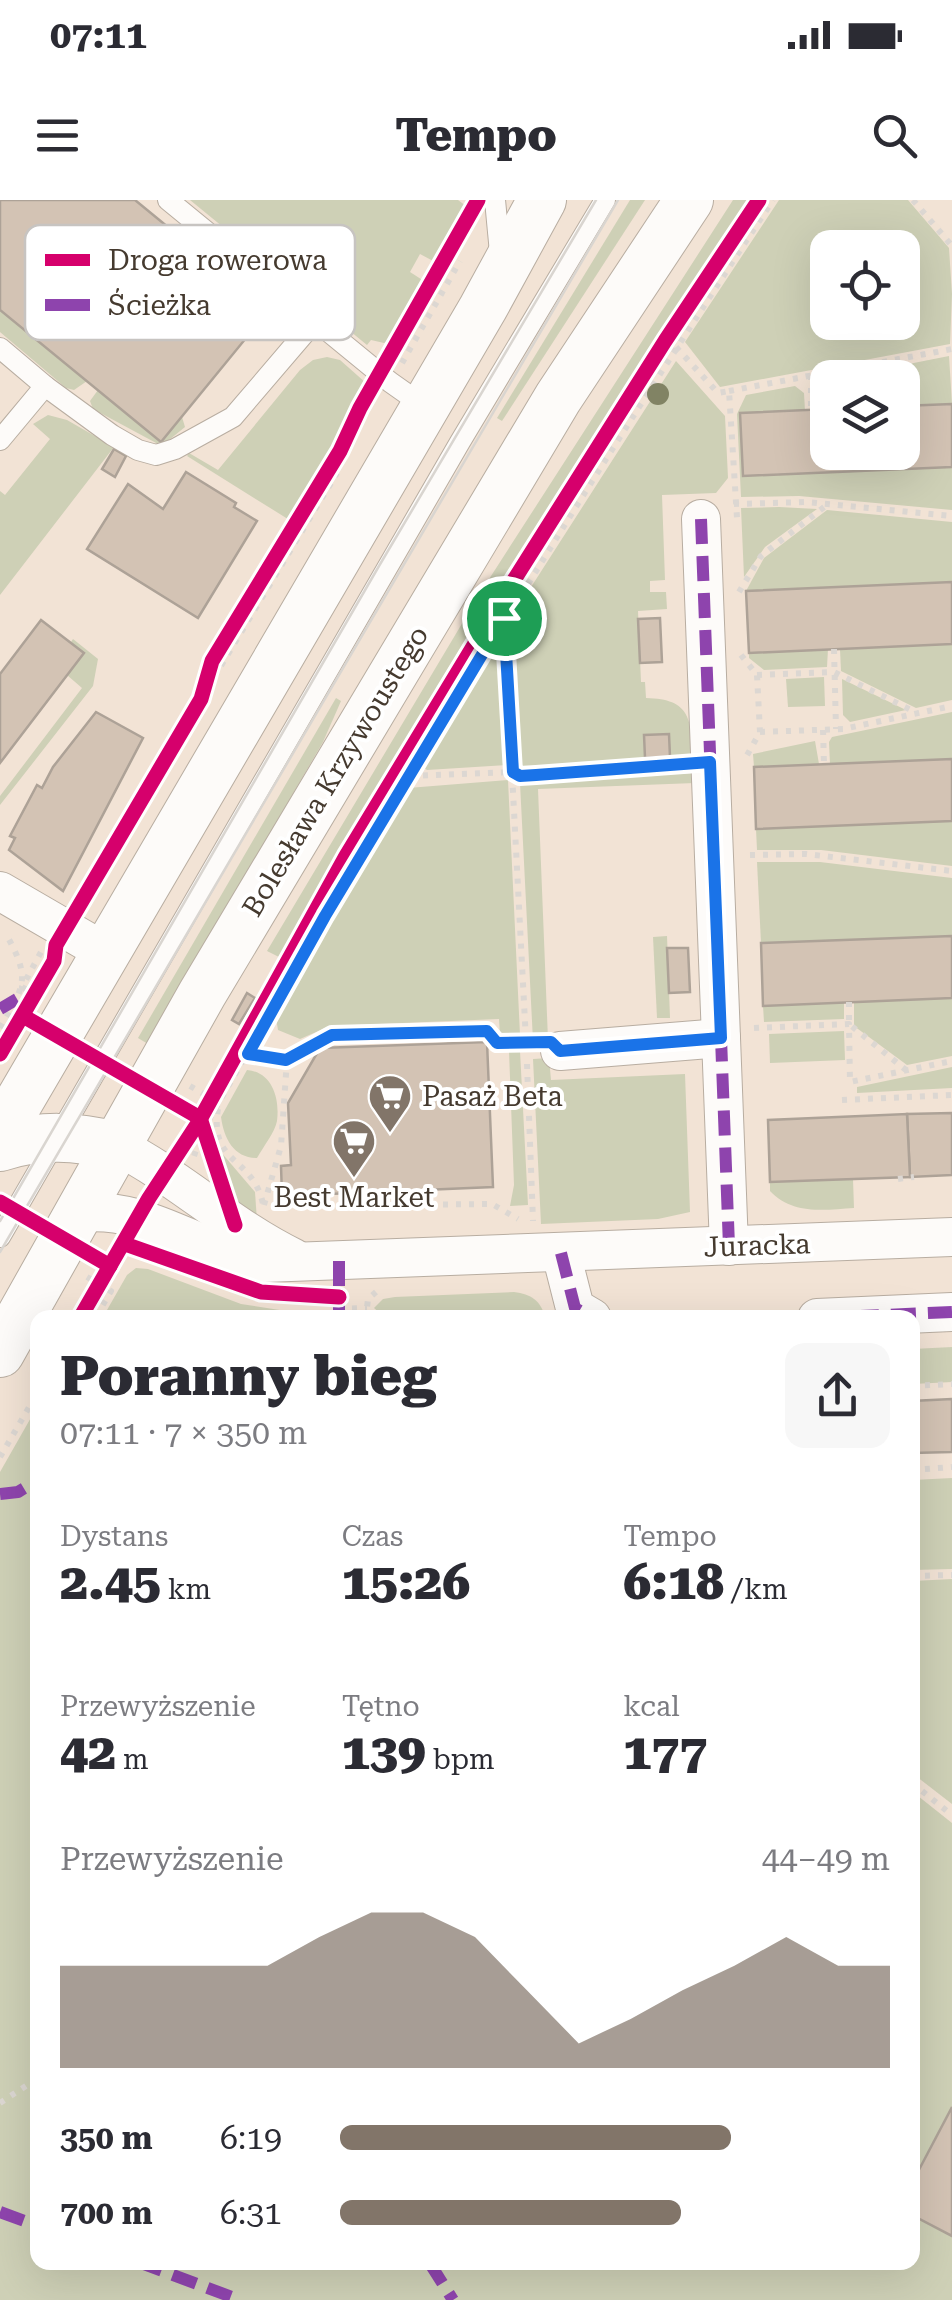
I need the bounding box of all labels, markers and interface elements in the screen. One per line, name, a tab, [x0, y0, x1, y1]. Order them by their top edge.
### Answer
text: 07:11	[50, 13, 147, 57]
icon: menu	[30, 108, 85, 163]
icon: search	[867, 108, 922, 163]
text: Tempo	[395, 109, 557, 162]
legend	[25, 225, 355, 340]
map controls	[810, 230, 920, 470]
button: locate	[810, 230, 920, 340]
text: Droga rowerowa	[108, 244, 327, 277]
text: Ścieżka	[108, 288, 211, 322]
button: layers	[810, 360, 920, 470]
pin	[462, 576, 547, 661]
icon: arrive	[477, 591, 532, 646]
street label: Bolesława Krzywoustego	[236, 620, 435, 922]
supermarket icon: Pasaż Beta	[367, 1073, 413, 1134]
place label: Pasaż Beta	[422, 1080, 563, 1113]
supermarket icon: Best Market	[331, 1118, 377, 1179]
place label: Best Market	[274, 1181, 434, 1214]
street label: Juracka	[703, 1227, 811, 1264]
button: share	[785, 1343, 890, 1448]
text: Poranny bieg	[60, 1344, 437, 1408]
text: 07:11 · 7 × 350 m	[60, 1414, 307, 1452]
text: Dystans	[60, 1520, 168, 1553]
text: Czas	[342, 1520, 403, 1553]
text: Tempo	[623, 1520, 717, 1553]
text: 2.45	[60, 1553, 161, 1611]
text: 15:26	[342, 1553, 470, 1611]
text: 6:18	[623, 1553, 724, 1611]
text: km	[161, 1573, 211, 1606]
text: /km	[724, 1573, 787, 1606]
text: Przewyższenie	[60, 1690, 256, 1723]
text: Tętno	[342, 1690, 420, 1723]
text: kcal	[623, 1690, 680, 1723]
text: 42	[60, 1723, 116, 1781]
text: 139	[342, 1723, 426, 1781]
text: 177	[623, 1723, 707, 1781]
text: m	[116, 1743, 149, 1776]
text: bpm	[426, 1743, 495, 1776]
text: Przewyższenie	[60, 1840, 284, 1878]
text: 44–49 m	[762, 1840, 890, 1878]
text: 350 m	[60, 2119, 153, 2157]
text: 6:19	[220, 2119, 282, 2157]
text: 700 m	[60, 2194, 153, 2232]
text: 6:31	[220, 2194, 282, 2232]

